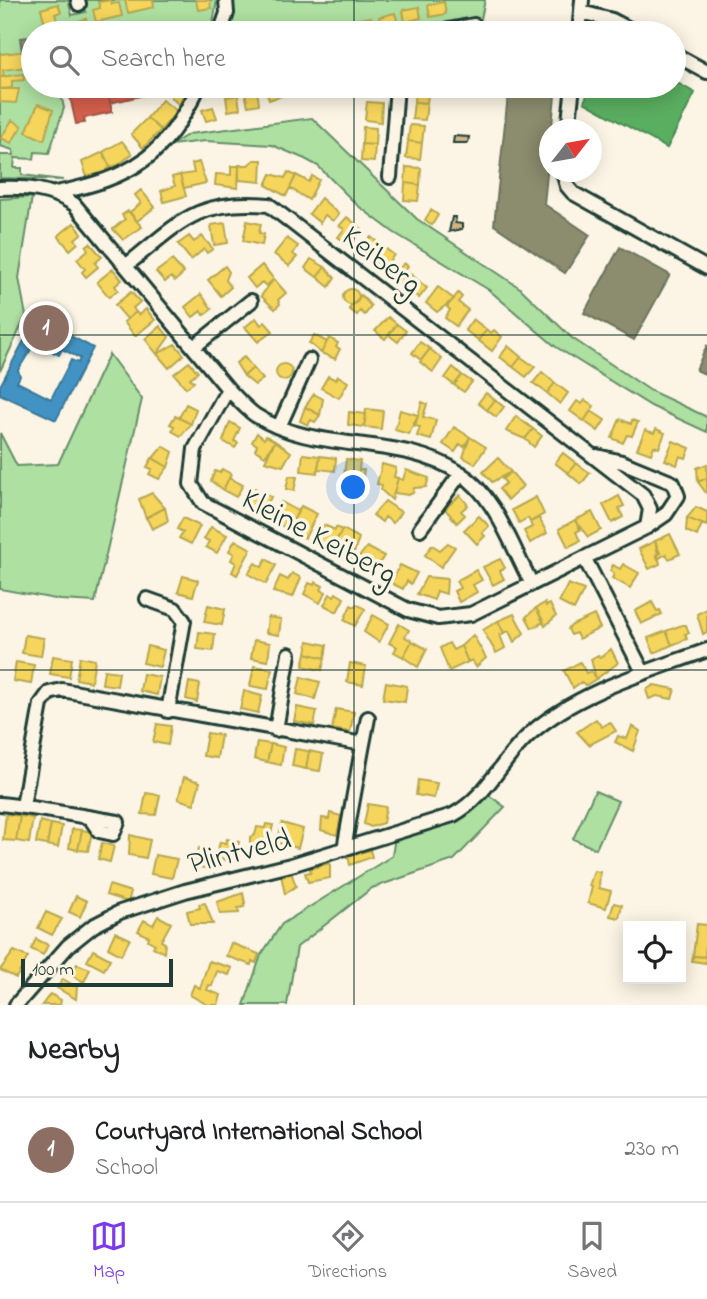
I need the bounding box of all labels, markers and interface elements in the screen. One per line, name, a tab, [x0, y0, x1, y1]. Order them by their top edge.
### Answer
search box	[21, 21, 686, 98]
icon: search	[45, 41, 83, 79]
text: Search here	[101, 41, 226, 79]
north arrow	[539, 119, 602, 182]
street label: Keiberg	[330, 215, 431, 308]
pin: 1	[23, 302, 69, 354]
your location	[336, 470, 370, 504]
street label: Kleine Keiberg	[232, 477, 405, 599]
street label: Plintveld	[183, 818, 297, 889]
map controls	[623, 921, 686, 984]
button: locate	[623, 921, 686, 984]
scale bar	[21, 956, 173, 988]
text: 100 m	[32, 957, 74, 984]
text: Nearby	[28, 1029, 120, 1073]
text: Courtyard International School	[95, 1114, 422, 1152]
text: 1	[47, 1133, 55, 1166]
text: 230 m	[625, 1133, 679, 1166]
text: School	[95, 1152, 158, 1185]
tab: Map	[90, 1217, 128, 1286]
tab: Directions	[308, 1217, 387, 1286]
tab: Saved	[567, 1217, 617, 1286]

